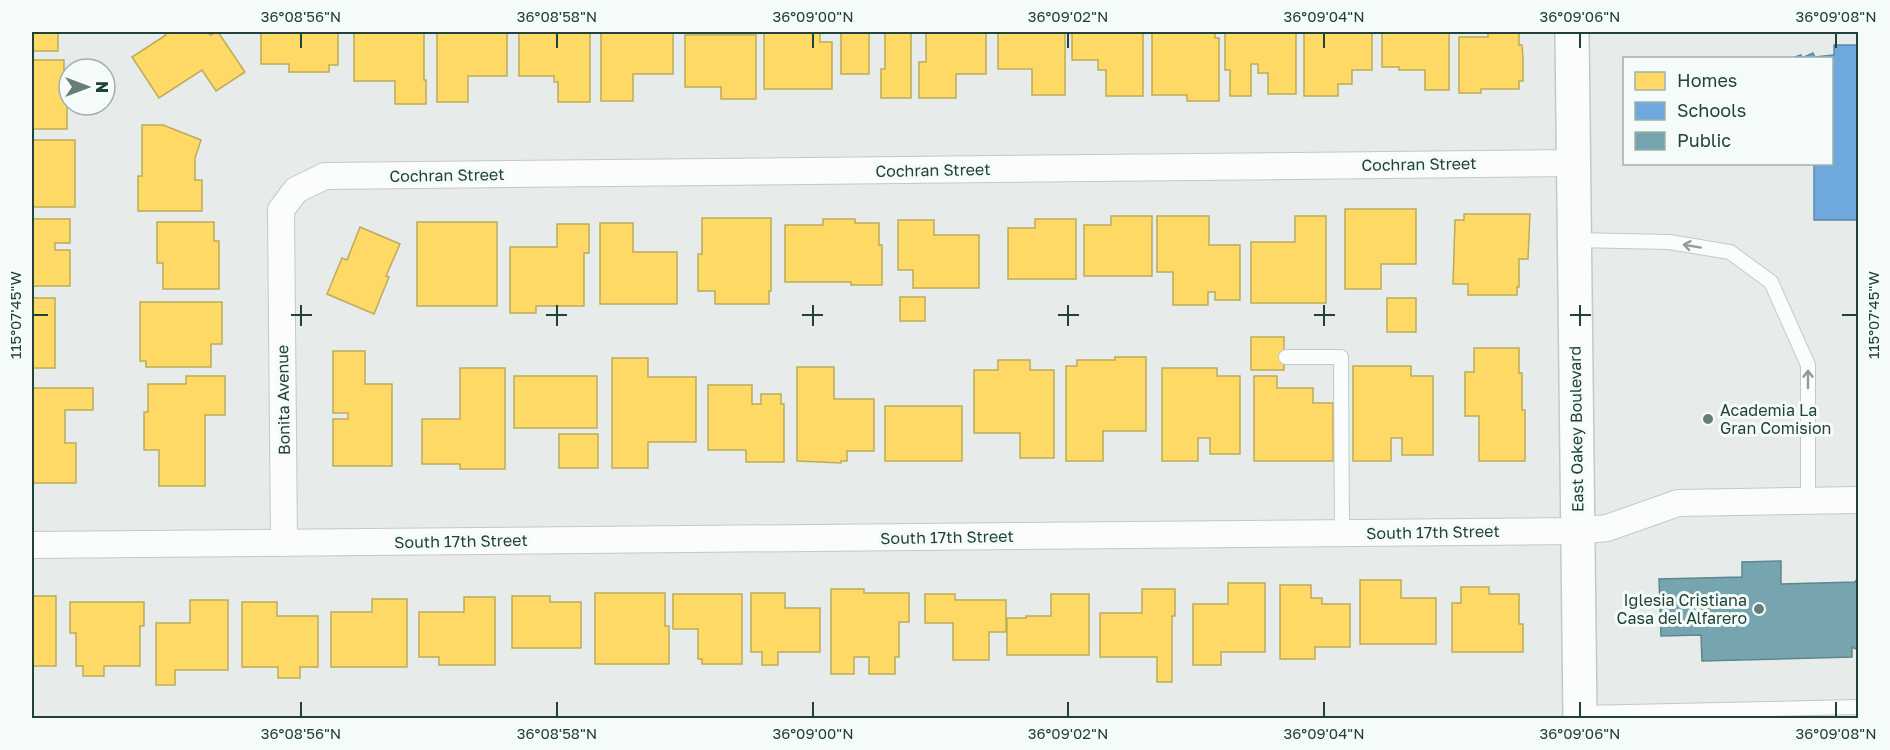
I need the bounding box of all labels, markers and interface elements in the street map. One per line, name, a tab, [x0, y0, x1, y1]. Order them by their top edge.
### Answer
text: 36°08'56"N	[261, 7, 341, 25]
text: 36°08'58"N	[517, 7, 597, 25]
text: 36°09'00"N	[772, 7, 854, 25]
text: 36°09'02"N	[1028, 7, 1108, 25]
text: 36°09'04"N	[1283, 7, 1365, 25]
text: 36°09'06"N	[1539, 7, 1621, 25]
text: 36°09'08"N	[1795, 7, 1877, 25]
north arrow	[57, 57, 117, 117]
legend	[1623, 57, 1833, 165]
text: Homes	[1677, 69, 1737, 91]
text: N	[92, 81, 112, 93]
text: Schools	[1677, 99, 1746, 121]
text: Public	[1677, 129, 1731, 151]
street label: Cochran Street	[1361, 153, 1477, 175]
street label: Cochran Street	[875, 159, 991, 181]
street label: Cochran Street	[389, 164, 505, 186]
one-way arrow	[1682, 240, 1702, 251]
text: 115°07'45"W	[6, 271, 24, 359]
text: 115°07'45"W	[1864, 271, 1882, 359]
street label: Bonita Avenue	[272, 345, 294, 455]
street label: East Oakey Boulevard	[1565, 346, 1587, 512]
one-way arrow	[1802, 369, 1814, 389]
place label: Academia La Gran Comision	[1720, 400, 1831, 438]
marker: Academia La Gran Comision	[1701, 412, 1715, 426]
street label: South 17th Street	[1366, 521, 1500, 543]
street label: South 17th Street	[880, 526, 1014, 548]
street label: South 17th Street	[394, 530, 528, 552]
place label: Iglesia Cristiana Casa del Alfarero	[1617, 590, 1747, 628]
marker: Iglesia Cristiana Casa del Alfarero	[1752, 602, 1766, 616]
text: 36°08'56"N	[261, 724, 341, 742]
text: 36°08'58"N	[517, 724, 597, 742]
text: 36°09'00"N	[772, 724, 854, 742]
text: 36°09'02"N	[1028, 724, 1108, 742]
text: 36°09'04"N	[1283, 724, 1365, 742]
text: 36°09'06"N	[1539, 724, 1621, 742]
text: 36°09'08"N	[1795, 724, 1877, 742]

